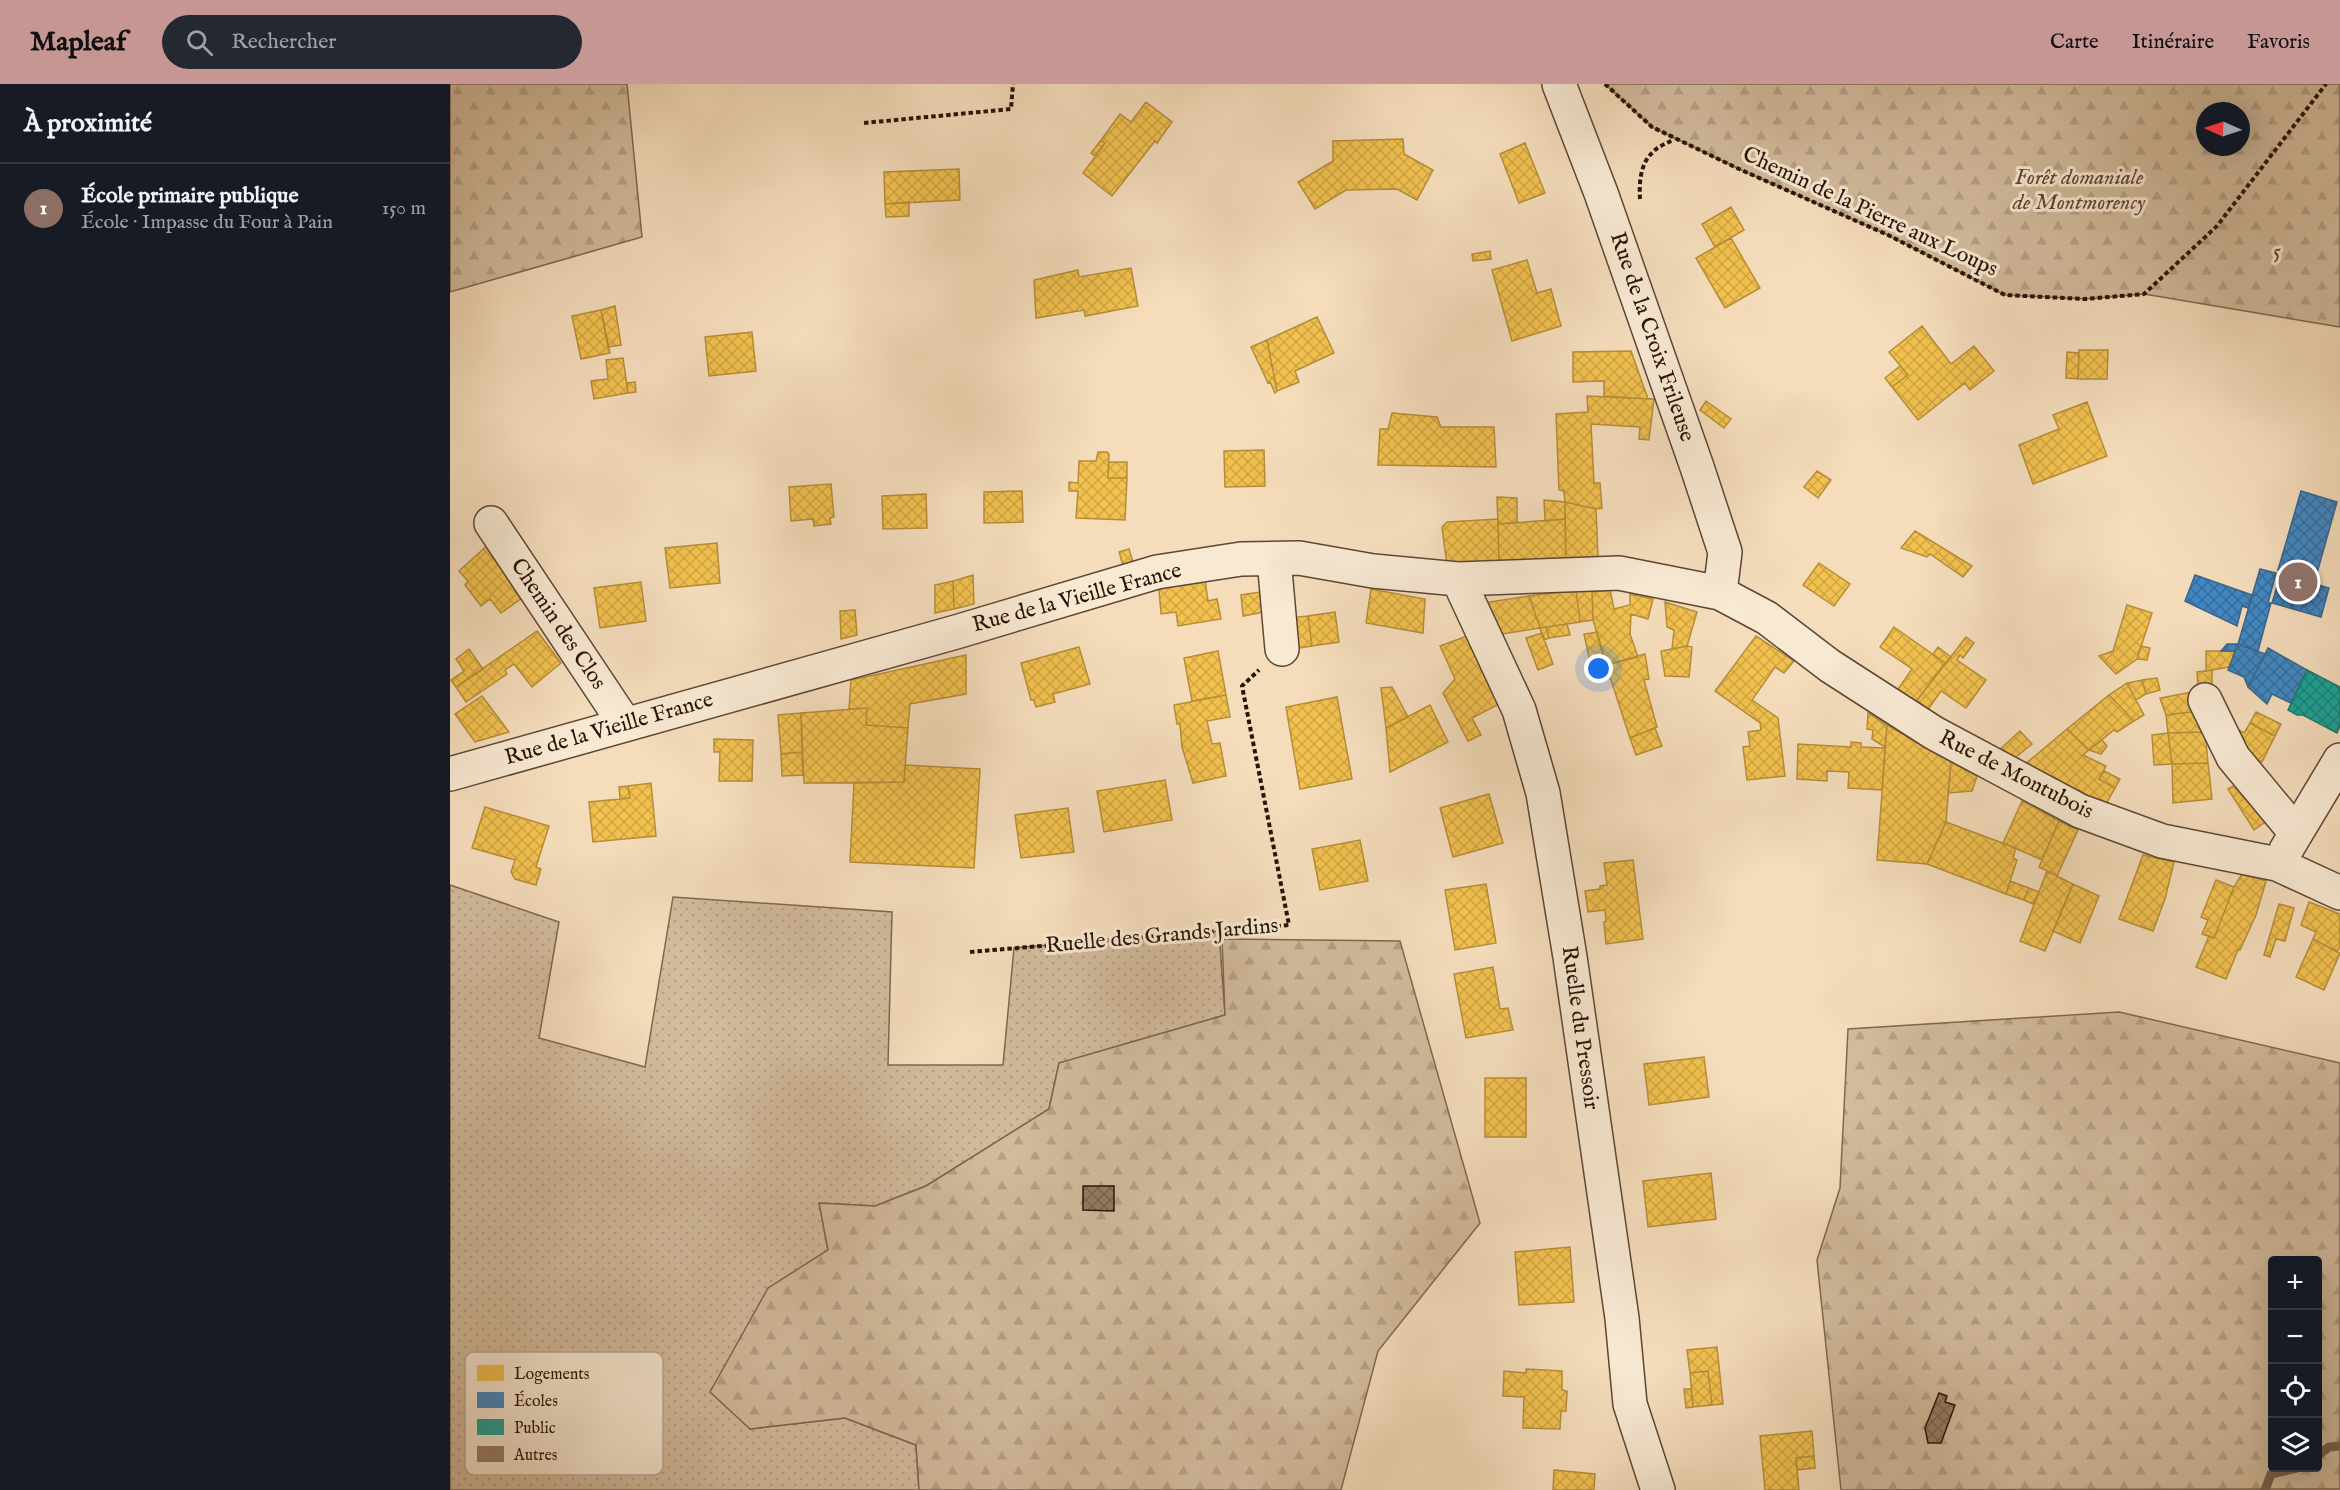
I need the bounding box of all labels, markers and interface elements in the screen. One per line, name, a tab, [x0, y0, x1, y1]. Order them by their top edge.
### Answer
search box	[162, 15, 582, 69]
text: Mapleaf	[30, 25, 126, 60]
icon: search	[183, 26, 216, 59]
text: Rechercher	[231, 28, 336, 56]
text: Carte	[2050, 29, 2099, 56]
text: Itinéraire	[2132, 29, 2214, 56]
text: Favoris	[2247, 29, 2310, 56]
north arrow	[2196, 102, 2250, 156]
text: À proximité	[24, 107, 152, 140]
street label: Chemin de la Pierre aux Loups	[1738, 140, 2002, 284]
park label: Forêt domaniale de Montmorency	[2012, 164, 2146, 217]
text: École primaire publique	[81, 182, 299, 210]
text: 1	[40, 196, 47, 221]
text: 150 m	[382, 196, 426, 221]
text: École · Impasse du Four à Pain	[81, 210, 333, 235]
street label: Rue de la Croix Frileuse	[1603, 229, 1701, 445]
park label: 5	[2273, 238, 2281, 266]
street label: Chemin des Clos	[504, 553, 612, 695]
street label: Rue de la Vieille France	[969, 557, 1185, 639]
pin: 1	[2278, 560, 2318, 604]
your location	[1584, 654, 1613, 683]
street label: Rue de la Vieille France	[502, 686, 716, 772]
street label: Rue de Montubois	[1934, 724, 2098, 826]
street label: Ruelle des Grands Jardins	[1044, 912, 1280, 960]
street label: Ruelle du Pressoir	[1555, 944, 1605, 1112]
map controls	[2268, 1256, 2322, 1472]
button: +	[2268, 1256, 2322, 1310]
button: −	[2268, 1310, 2322, 1364]
legend	[465, 1352, 663, 1475]
button: locate	[2268, 1364, 2322, 1418]
text: Logements	[514, 1365, 590, 1385]
text: Écoles	[514, 1390, 558, 1412]
button: layers	[2268, 1418, 2322, 1472]
text: Public	[514, 1419, 556, 1439]
text: Autres	[513, 1446, 558, 1466]

